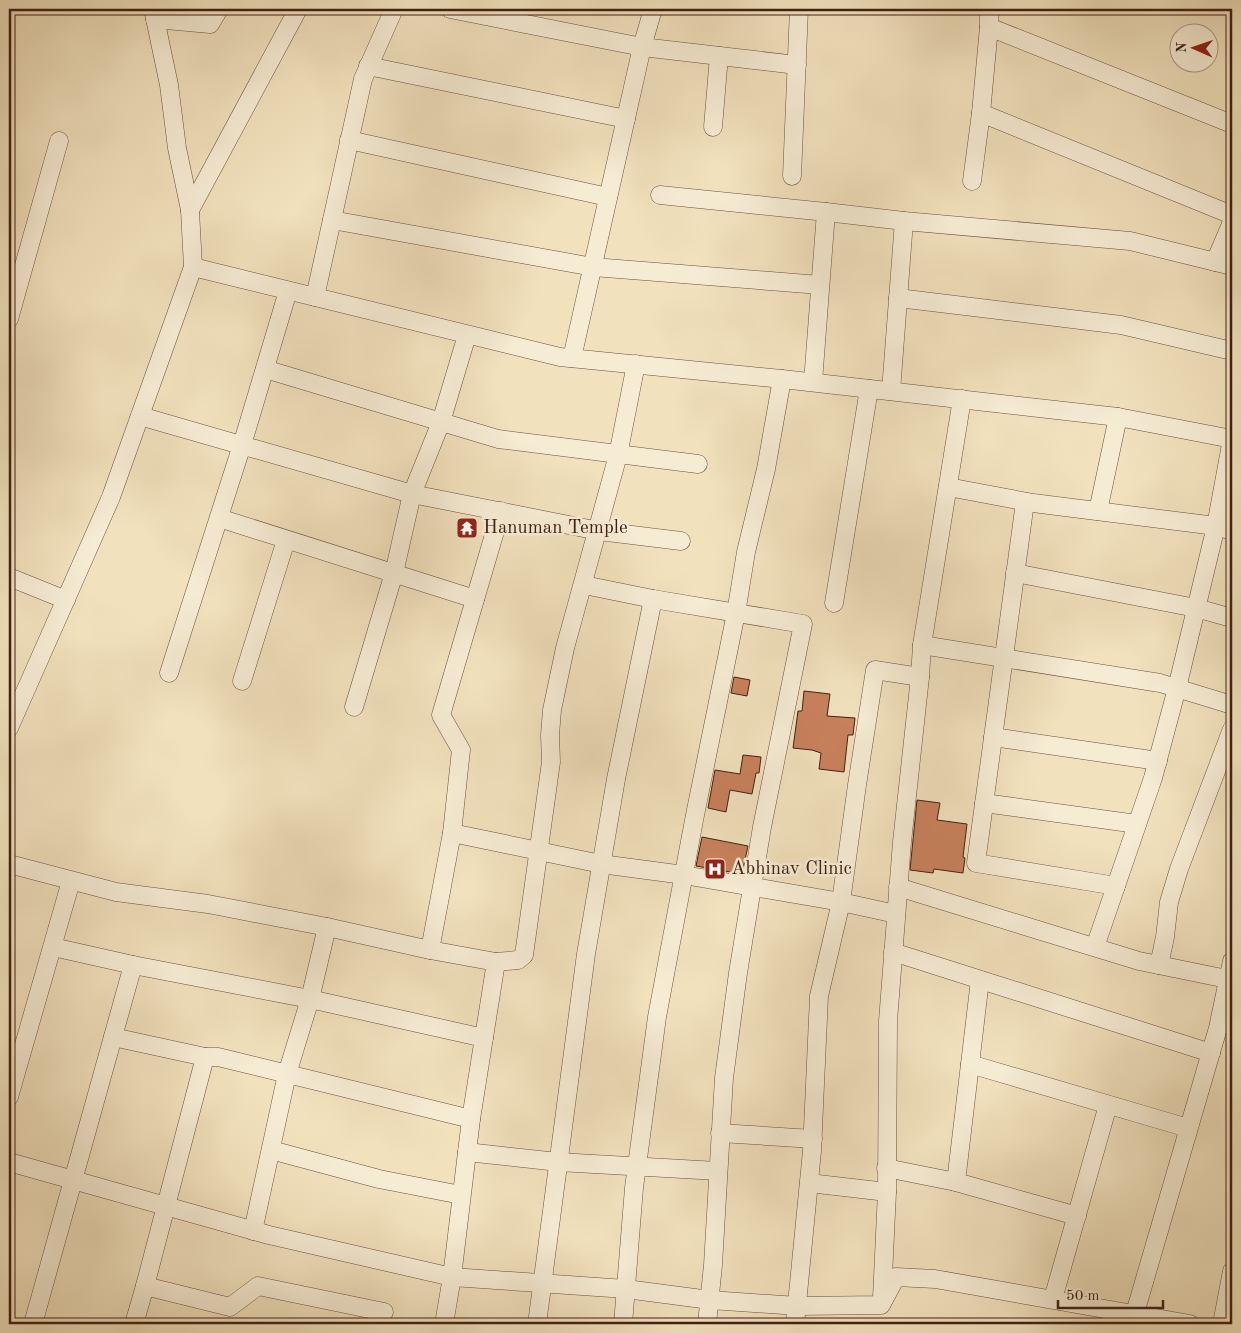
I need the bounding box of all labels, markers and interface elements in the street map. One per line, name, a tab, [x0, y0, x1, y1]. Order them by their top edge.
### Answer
north arrow	[1168, 22, 1218, 72]
text: N	[1175, 42, 1189, 53]
temple icon: Hanuman Temple	[455, 516, 479, 540]
place label: Hanuman Temple	[483, 519, 628, 538]
hospital icon: Abhinav Clinic	[703, 857, 727, 881]
place label: Abhinav Clinic	[731, 860, 852, 879]
scale bar	[1058, 1278, 1164, 1310]
text: 50 m	[1066, 1289, 1100, 1304]

